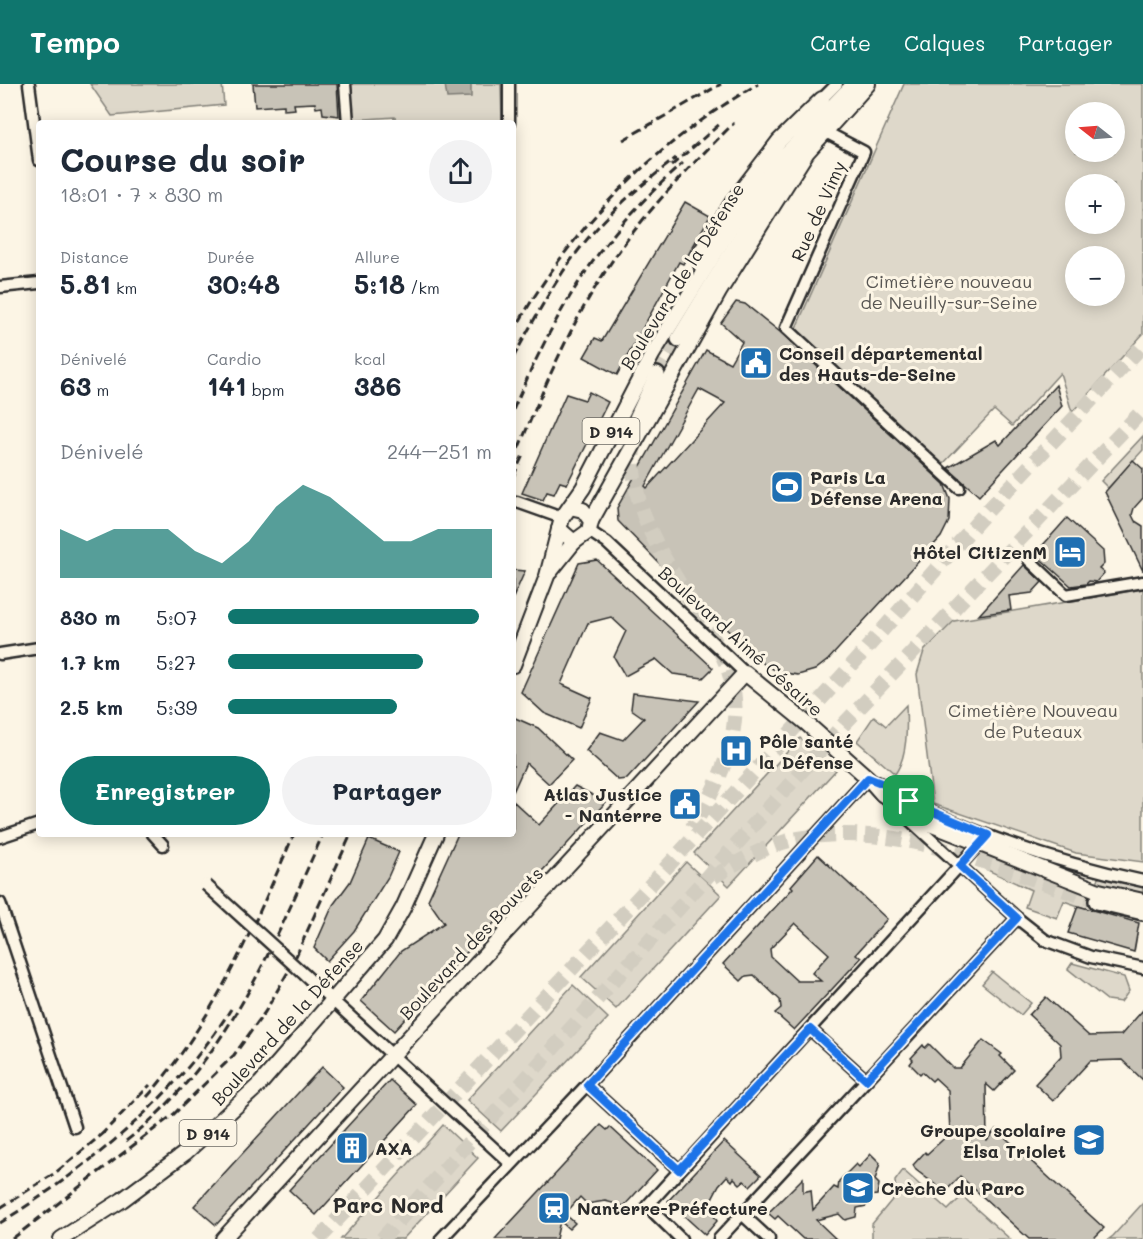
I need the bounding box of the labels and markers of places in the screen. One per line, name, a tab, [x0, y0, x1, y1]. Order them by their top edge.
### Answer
place label: Conseil départemental des Hauts-de-Seine	[779, 341, 983, 386]
public building icon: Conseil départemental des Hauts-de-Seine	[738, 345, 774, 381]
place label: Paris La Défense Arena	[810, 465, 943, 510]
sports icon: Paris La Défense Arena	[769, 469, 805, 505]
hotel icon: Hôtel CitizenM	[1052, 534, 1088, 570]
place label: Hôtel CitizenM	[912, 540, 1047, 564]
place label: Pôle santé la Défense	[759, 729, 854, 774]
hospital icon: Pôle santé la Défense	[718, 733, 754, 769]
pin	[883, 775, 934, 826]
place label: Atlas Justice - Nanterre	[543, 782, 662, 827]
public building icon: Atlas Justice - Nanterre	[667, 786, 703, 822]
place label: Groupe scolaire Elsa Triolet	[920, 1118, 1066, 1163]
school or university icon: Groupe scolaire Elsa Triolet	[1071, 1122, 1107, 1158]
building icon: AXA	[334, 1130, 370, 1166]
place label: AXA	[375, 1136, 412, 1160]
school or university icon: Crèche du Parc	[840, 1170, 876, 1206]
place label: Crèche du Parc	[881, 1176, 1025, 1200]
station icon: Nanterre-Préfecture	[536, 1190, 572, 1226]
place label: Nanterre-Préfecture	[577, 1196, 768, 1220]

